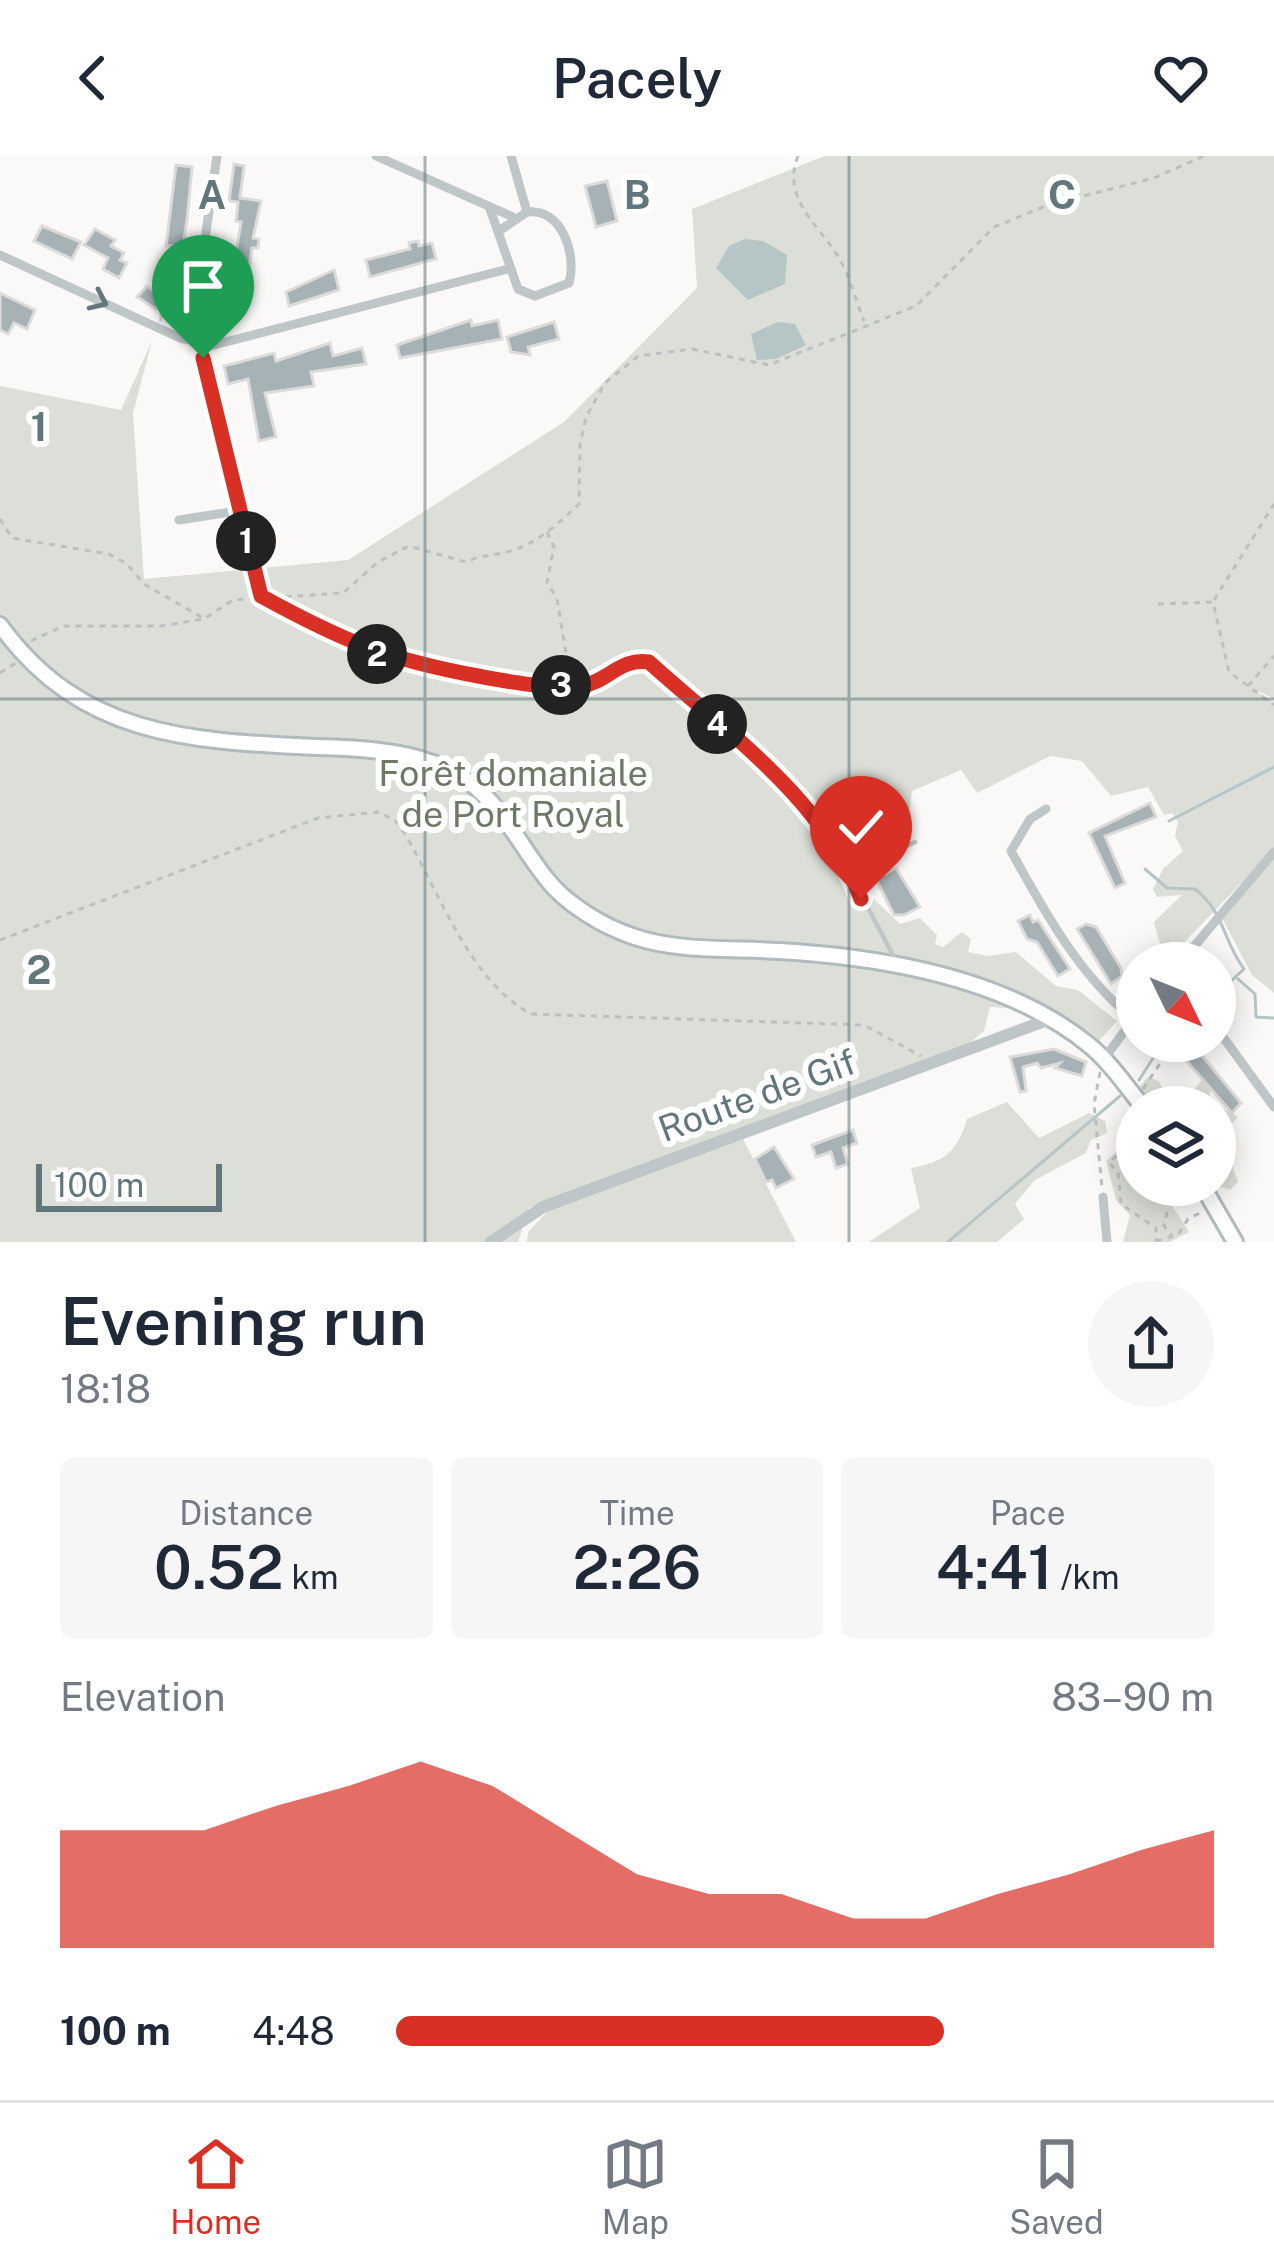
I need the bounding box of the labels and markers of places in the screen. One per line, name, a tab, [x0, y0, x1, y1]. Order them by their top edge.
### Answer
pin	[152, 235, 254, 358]
pin: 1	[216, 511, 276, 571]
pin: 2	[347, 624, 407, 684]
pin: 3	[531, 655, 591, 715]
pin: 4	[687, 694, 747, 754]
pin	[810, 776, 912, 899]

